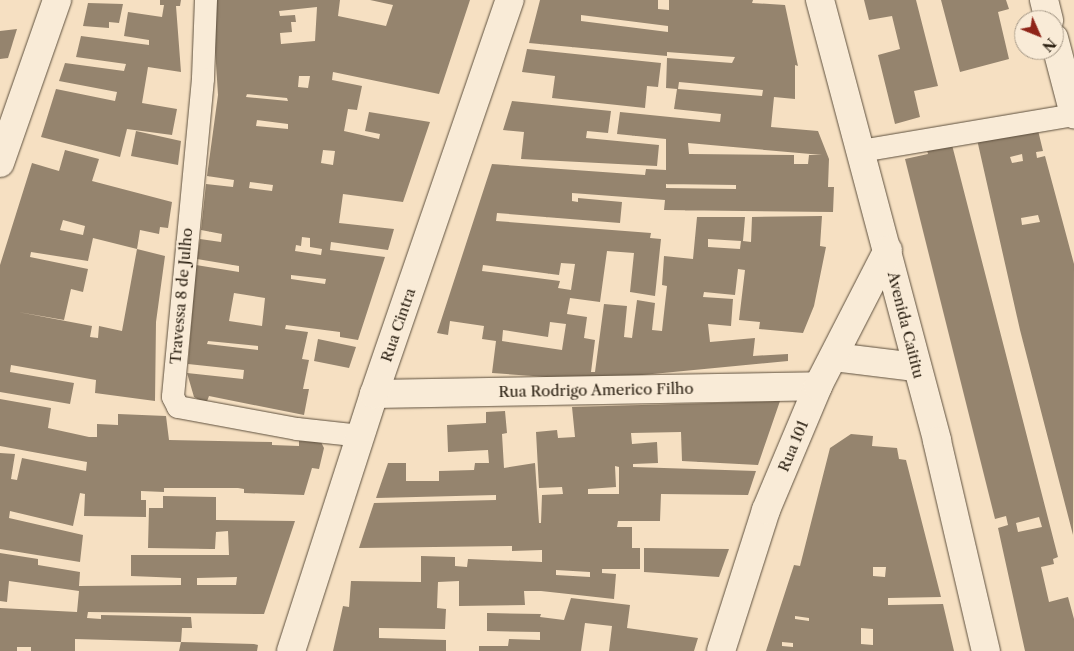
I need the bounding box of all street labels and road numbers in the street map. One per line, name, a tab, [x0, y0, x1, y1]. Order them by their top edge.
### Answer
street label: Travessa 8 de Julho	[166, 227, 196, 365]
street label: Avenida Caititu	[884, 270, 928, 380]
street label: Rua Cintra	[377, 286, 419, 364]
street label: Rua Rodrigo Americo Filho	[498, 379, 694, 401]
street label: Rua 101	[774, 418, 812, 474]

